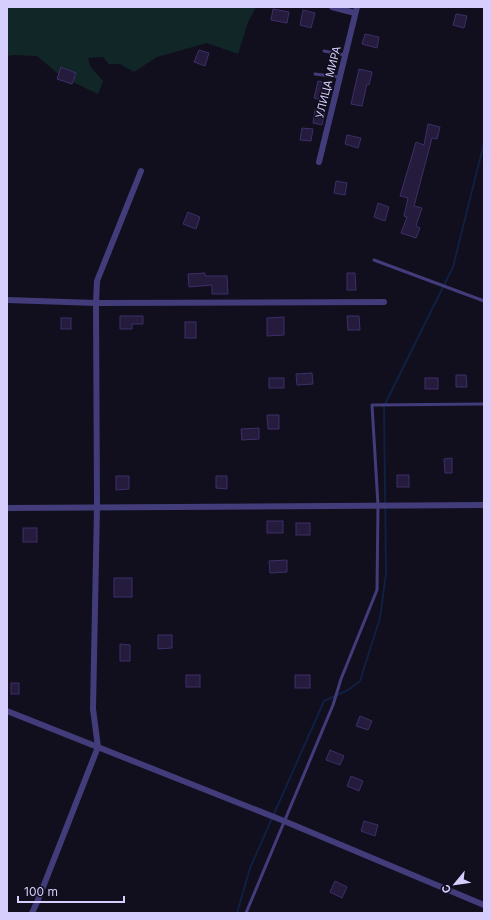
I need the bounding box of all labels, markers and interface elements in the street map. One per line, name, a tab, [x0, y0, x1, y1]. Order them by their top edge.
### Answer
street label: УЛИЦА МИРА	[312, 44, 344, 120]
north arrow	[435, 864, 475, 904]
scale bar	[18, 878, 124, 904]
text: С	[438, 882, 454, 896]
text: 100 m	[24, 884, 58, 899]

